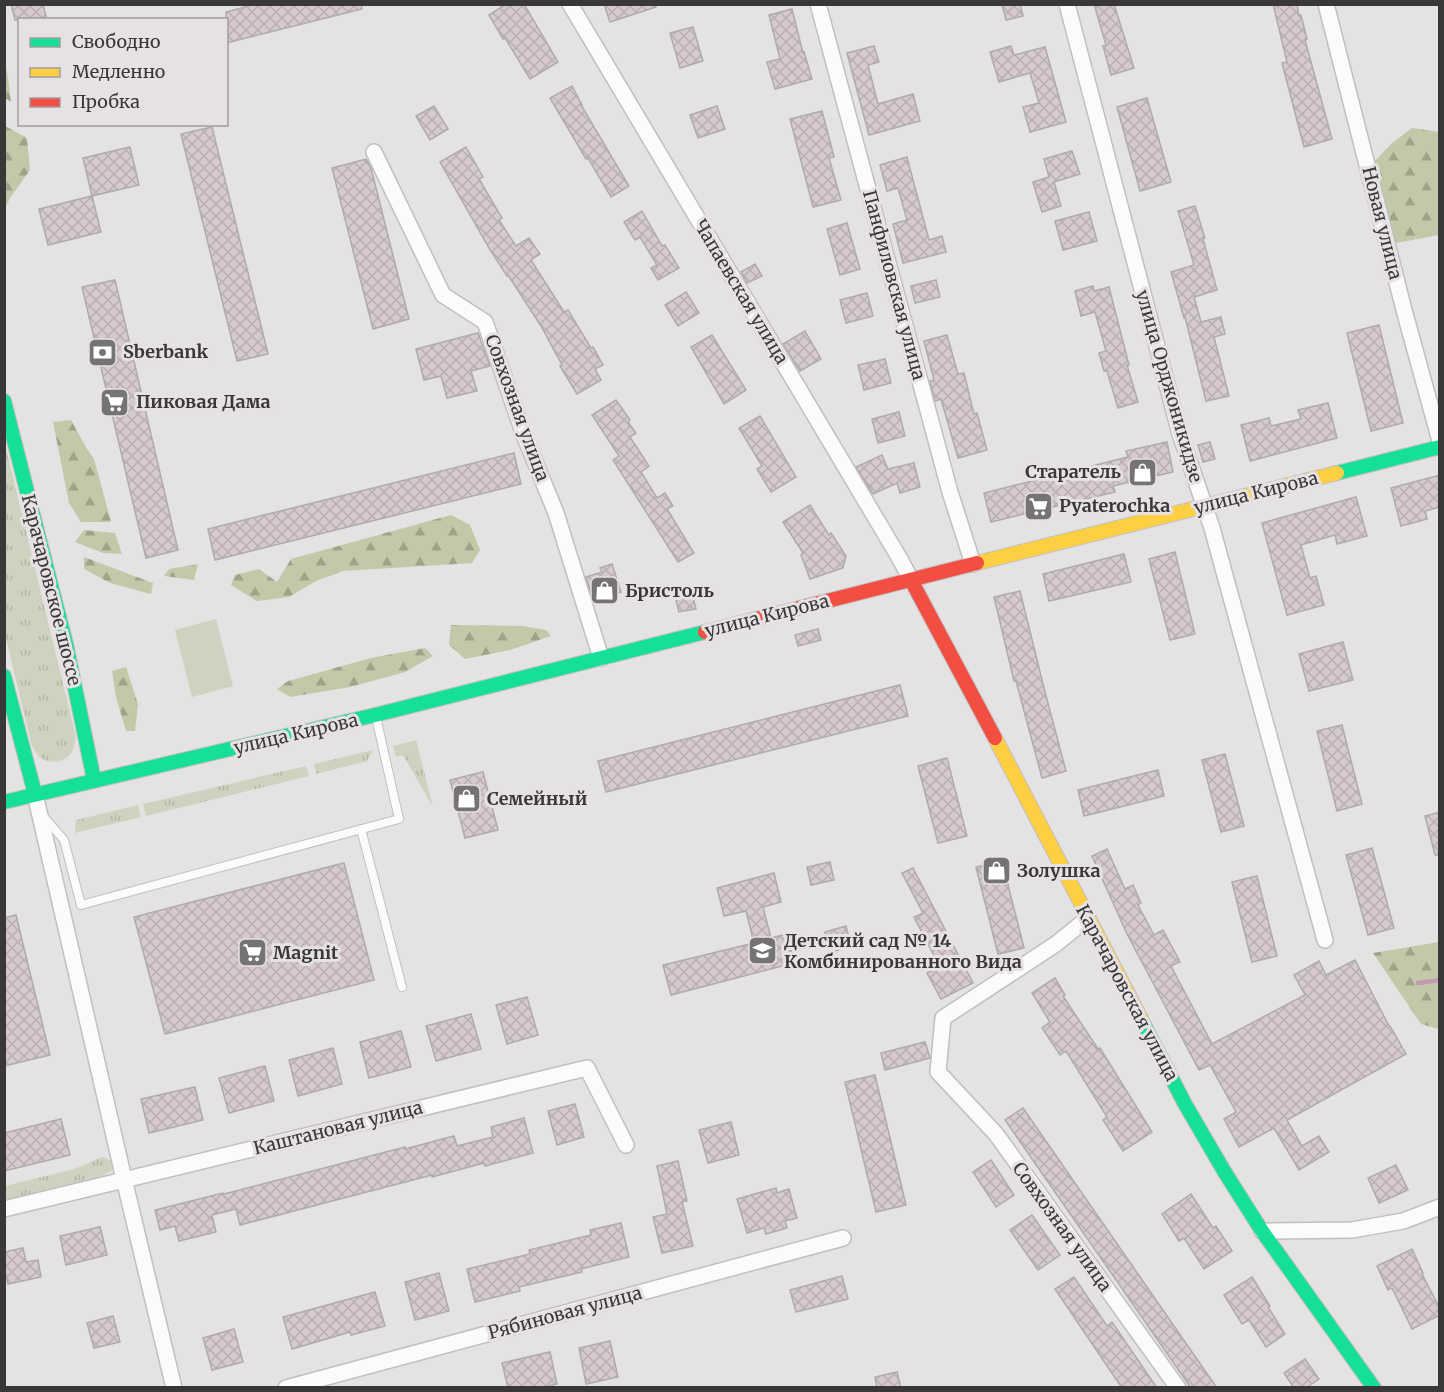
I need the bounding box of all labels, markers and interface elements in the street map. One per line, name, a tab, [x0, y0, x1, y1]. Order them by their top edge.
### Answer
legend	[18, 18, 228, 126]
text: Свободно	[72, 30, 160, 53]
text: Медленно	[72, 60, 165, 83]
text: Пробка	[72, 90, 140, 113]
street label: Новая улица	[1357, 164, 1408, 282]
street label: Панфиловская улица	[858, 187, 931, 383]
street label: Чапаевская улица	[689, 215, 794, 369]
street label: улица Орджоникидзе	[1131, 287, 1208, 485]
street label: Совхозная улица	[480, 331, 555, 485]
bank icon: Sberbank	[86, 336, 118, 368]
place label: Sberbank	[123, 340, 208, 363]
supermarket icon: Пиковая Дама	[99, 386, 131, 418]
place label: Пиковая Дама	[136, 390, 271, 413]
shop icon: Старатель	[1126, 456, 1158, 488]
place label: Старатель	[1025, 460, 1122, 483]
street label: улица Кирова	[1191, 466, 1321, 519]
supermarket icon: Pyaterochka	[1022, 490, 1054, 522]
street label: Карачаровское шоссе	[17, 492, 86, 688]
place label: Pyaterochka	[1059, 494, 1170, 517]
shop icon: Бристоль	[588, 575, 620, 607]
place label: Бристоль	[625, 579, 714, 602]
street label: улица Кирова	[702, 589, 832, 642]
street label: улица Кирова	[231, 708, 361, 759]
shop icon: Семейный	[450, 783, 482, 815]
place label: Семейный	[487, 787, 588, 810]
shop icon: Золушка	[980, 855, 1012, 887]
place label: Золушка	[1017, 859, 1101, 882]
street label: Карачаровская улица	[1071, 901, 1184, 1085]
place label: Детский сад № 14 Комбинированного Вида	[784, 929, 1022, 973]
school or university icon: Детский сад № 14 Комбинированного Вида	[747, 935, 779, 967]
supermarket icon: Magnit	[236, 937, 268, 969]
place label: Magnit	[273, 941, 339, 964]
street label: Каштановая улица	[251, 1095, 425, 1160]
street label: Совхозная улица	[1008, 1157, 1117, 1296]
street label: Рябиновая улица	[485, 1281, 645, 1344]

